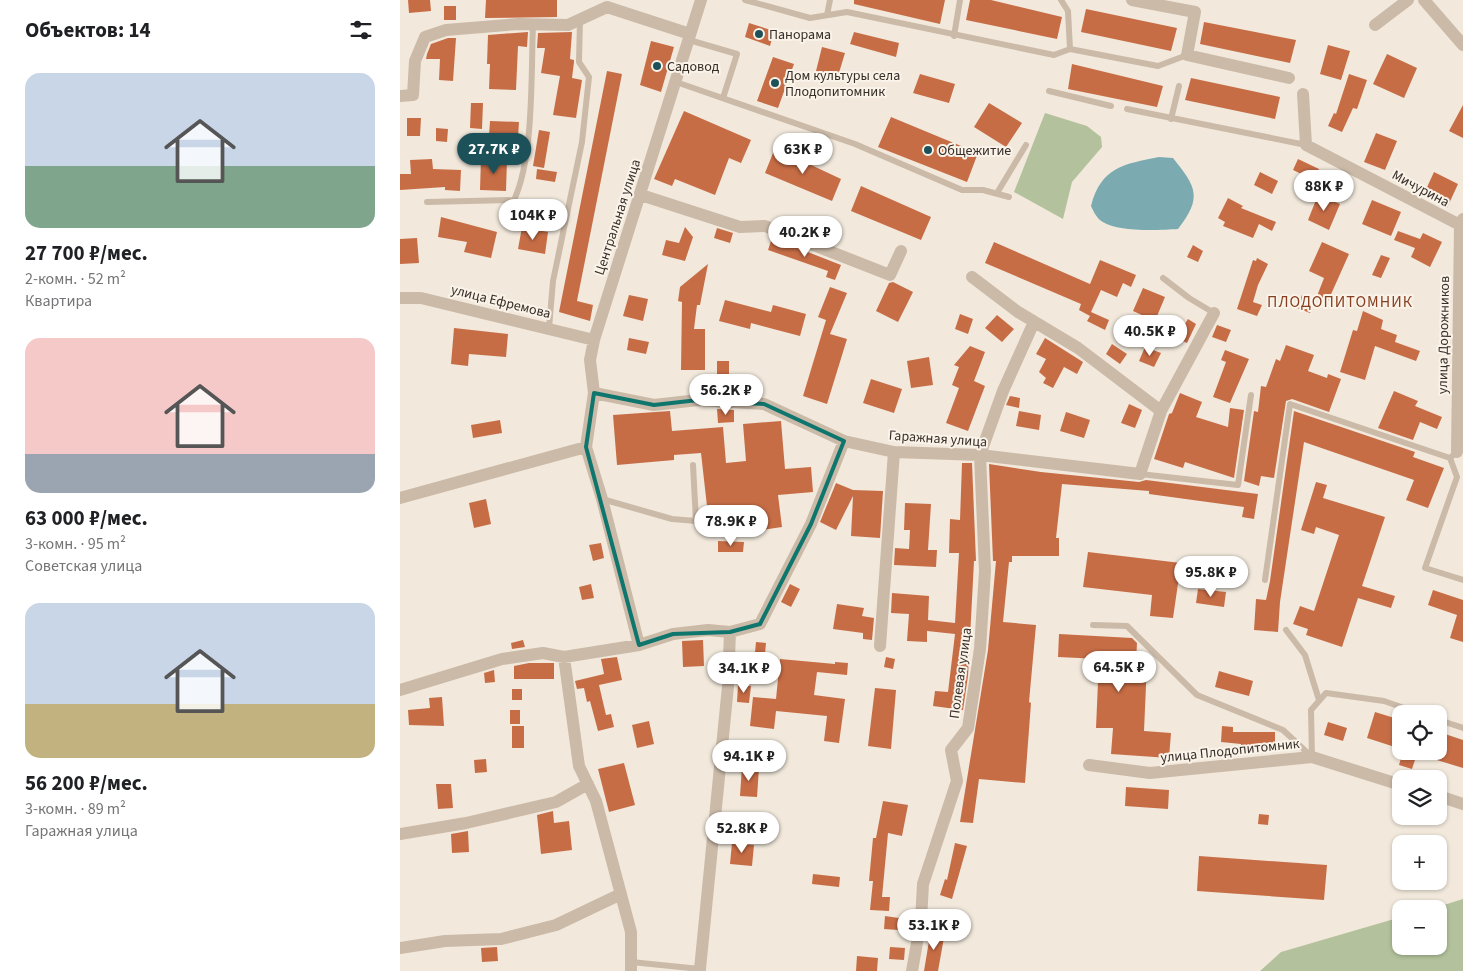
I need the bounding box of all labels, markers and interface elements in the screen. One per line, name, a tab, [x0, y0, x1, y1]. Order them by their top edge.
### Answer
text: Объектов: 14	[25, 15, 151, 45]
icon: filters	[347, 16, 375, 44]
place label: Панорама	[769, 25, 831, 45]
marker: Панорама	[753, 28, 765, 40]
place label: Садовод	[667, 57, 720, 77]
marker: Садовод	[651, 60, 663, 72]
place label: Дом культуры села Плодопитомник	[785, 66, 900, 102]
marker: Дом культуры села Плодопитомник	[769, 77, 781, 89]
icon: home	[155, 106, 245, 196]
pin: 27.7K ₽	[448, 132, 540, 175]
pin: 63K ₽	[768, 132, 838, 175]
text: 27.7K ₽	[468, 138, 520, 160]
text: 63K ₽	[784, 138, 822, 160]
place label: Общежитие	[938, 141, 1011, 161]
marker: Общежитие	[922, 144, 934, 156]
street label: Центральная улица	[590, 157, 646, 278]
street label: Мичурина	[1388, 165, 1453, 212]
pin: 88K ₽	[1289, 170, 1359, 212]
text: 88K ₽	[1305, 175, 1343, 197]
pin: 104K ₽	[492, 198, 574, 241]
text: 104K ₽	[510, 204, 556, 226]
pin: 40.2K ₽	[759, 216, 851, 258]
text: 40.2K ₽	[779, 221, 831, 243]
text: 27 700 ₽/мес.	[25, 238, 148, 268]
text: 2-комн. · 52 m²	[25, 268, 126, 290]
street label: улица Дорожников	[1433, 276, 1455, 394]
street label: улица Ефремова	[449, 280, 553, 324]
text: Квартира	[25, 290, 92, 312]
district label: ПЛОДОПИТОМНИК	[1267, 291, 1413, 313]
pin: 40.5K ₽	[1104, 314, 1196, 357]
text: 40.5K ₽	[1124, 320, 1176, 342]
icon: home	[155, 371, 245, 461]
pin: 56.2K ₽	[680, 374, 772, 416]
text: 56.2K ₽	[700, 379, 752, 401]
street label: Гаражная улица	[888, 426, 988, 452]
text: 63 000 ₽/мес.	[25, 503, 148, 533]
pin: 78.9K ₽	[685, 504, 777, 547]
text: 78.9K ₽	[705, 510, 757, 532]
text: 3-комн. · 95 m²	[25, 533, 126, 555]
text: Советская улица	[25, 555, 142, 577]
pin: 95.8K ₽	[1165, 556, 1257, 598]
text: 95.8K ₽	[1185, 561, 1237, 583]
street label: Полевая улица	[945, 626, 977, 720]
icon: home	[155, 636, 245, 726]
pin: 64.5K ₽	[1073, 650, 1165, 693]
pin: 34.1K ₽	[698, 652, 790, 694]
text: 64.5K ₽	[1093, 656, 1145, 678]
text: 34.1K ₽	[718, 657, 770, 679]
map controls	[1392, 705, 1447, 955]
button: locate	[1392, 705, 1447, 760]
street label: улица Плодопитомник	[1160, 734, 1301, 768]
pin: 94.1K ₽	[703, 740, 795, 782]
text: 94.1K ₽	[723, 745, 775, 767]
text: 56 200 ₽/мес.	[25, 768, 148, 798]
button: layers	[1392, 770, 1447, 825]
text: 3-комн. · 89 m²	[25, 798, 126, 820]
pin: 52.8K ₽	[696, 812, 788, 854]
text: 52.8K ₽	[716, 817, 768, 839]
text: Гаражная улица	[25, 820, 138, 842]
button: +	[1392, 835, 1447, 890]
button: −	[1392, 900, 1447, 955]
pin: 53.1K ₽	[888, 908, 980, 951]
text: 53.1K ₽	[908, 914, 960, 936]

